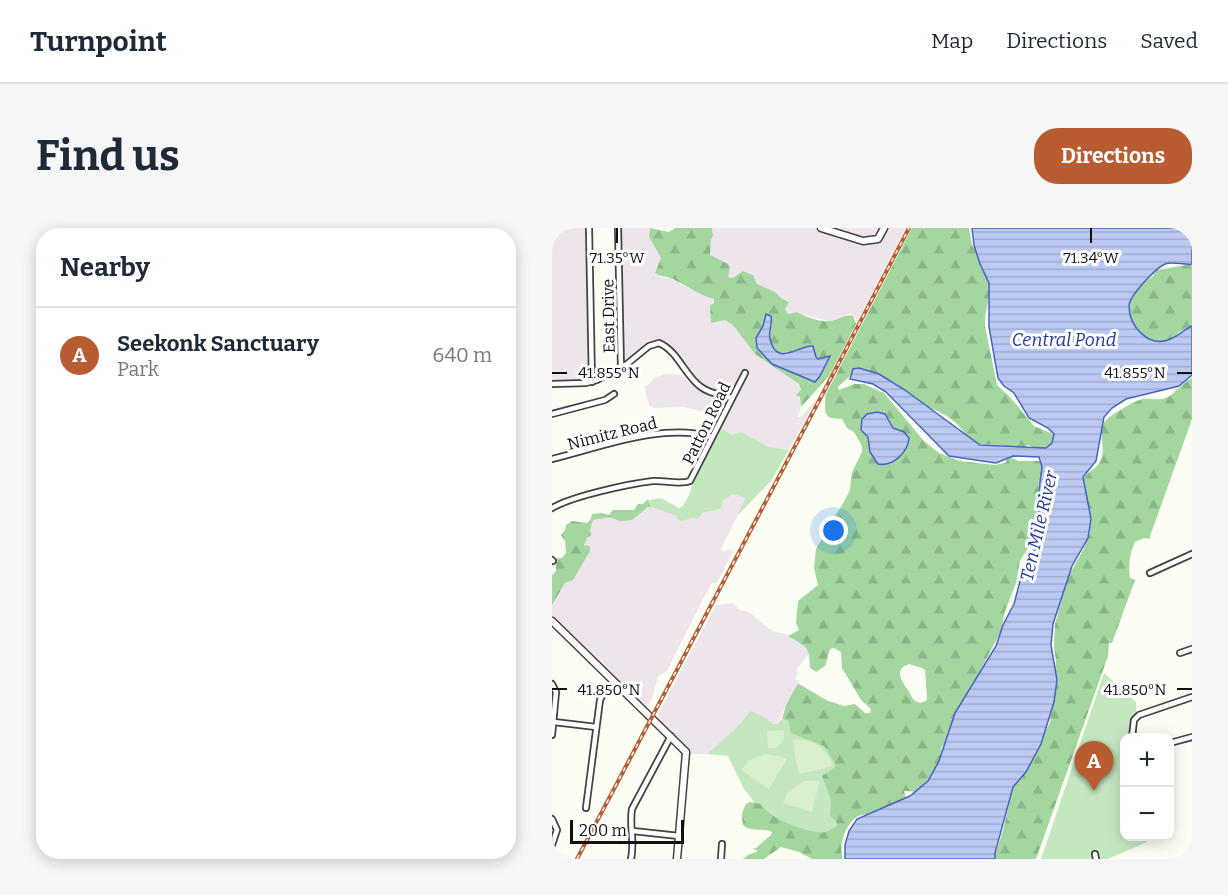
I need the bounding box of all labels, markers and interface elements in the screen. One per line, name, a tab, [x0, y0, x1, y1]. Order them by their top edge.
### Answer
text: Turnpoint	[30, 25, 167, 58]
text: Map	[931, 28, 973, 54]
text: Directions	[1006, 28, 1107, 54]
text: Saved	[1140, 28, 1198, 54]
button: Directions	[1034, 128, 1192, 184]
text: Find us	[36, 131, 180, 181]
text: 71.35°W	[589, 249, 645, 267]
text: 71.34°W	[1063, 249, 1119, 267]
text: Nearby	[60, 252, 150, 283]
street label: East Drive	[598, 279, 619, 353]
water label: Central Pond	[1012, 329, 1117, 351]
text: Seekonk Sanctuary	[117, 330, 319, 357]
text: A	[72, 343, 87, 367]
text: 640 m	[433, 343, 492, 367]
text: Park	[117, 357, 159, 381]
text: 41.855°N	[578, 364, 640, 382]
text: 41.855°N	[1104, 364, 1166, 382]
street label: Patton Road	[678, 378, 735, 468]
street label: Nimitz Road	[565, 413, 659, 454]
water label: Ten Mile River	[1016, 468, 1062, 583]
your location	[819, 516, 848, 545]
text: 41.850°N	[578, 681, 641, 699]
text: 41.850°N	[1104, 681, 1167, 699]
map controls	[1120, 733, 1174, 841]
button: +	[1120, 733, 1174, 787]
pin: A	[1074, 742, 1114, 791]
button: −	[1120, 787, 1174, 841]
scale bar	[570, 817, 684, 844]
text: 200 m	[579, 821, 627, 840]

